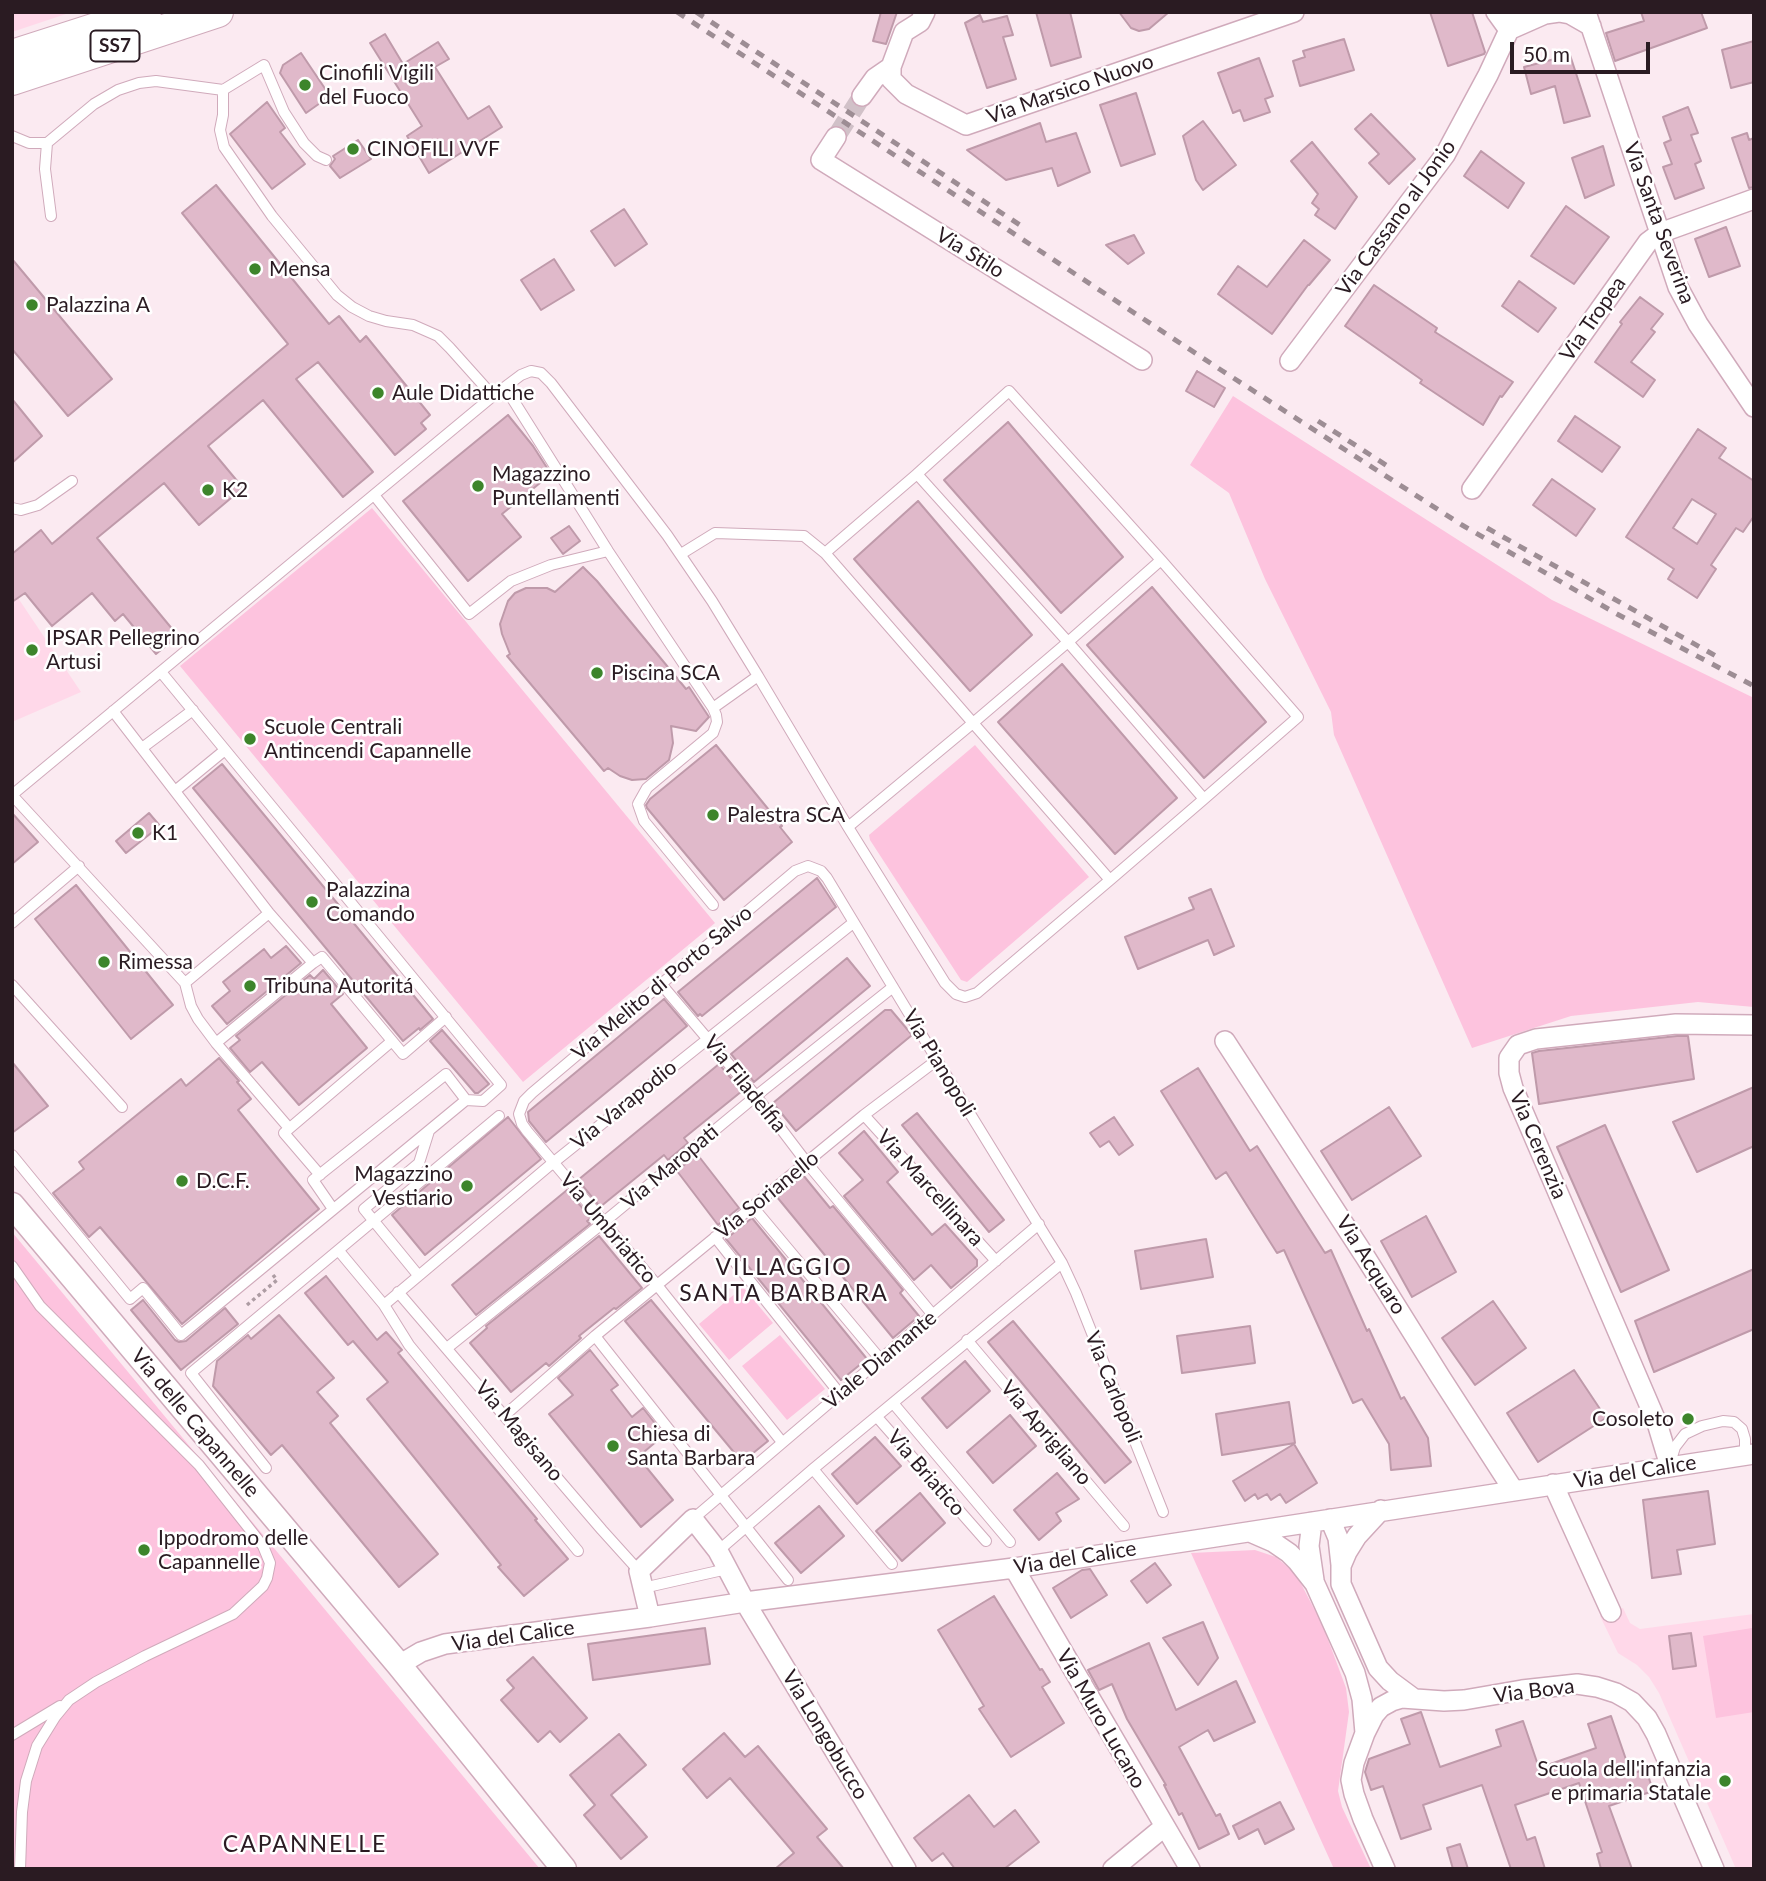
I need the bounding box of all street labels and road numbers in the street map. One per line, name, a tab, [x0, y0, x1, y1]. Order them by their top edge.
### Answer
road number: SS7	[90, 30, 140, 61]
street label: Via Marsico Nuovo	[983, 49, 1157, 129]
street label: Via Cassano al Jonio	[1331, 135, 1461, 301]
street label: Via Santa Severina	[1618, 139, 1700, 307]
street label: Via Stilo	[931, 222, 1009, 284]
street label: Via Tropea	[1555, 272, 1631, 366]
street label: Via Melito di Porto Salvo	[567, 900, 757, 1066]
street label: Via Pianopoli	[897, 1005, 981, 1121]
street label: Via Filadelfia	[698, 1030, 792, 1138]
street label: Via Varapodio	[566, 1055, 682, 1155]
street label: Via Cerenzia	[1504, 1087, 1572, 1203]
street label: Via Maropati	[616, 1119, 724, 1215]
street label: Via Marcellinara	[871, 1125, 989, 1251]
street label: Via Sorianello	[710, 1146, 824, 1244]
street label: Via Umbriatico	[554, 1167, 662, 1289]
street label: Via Acquaro	[1331, 1211, 1411, 1319]
street label: Viale Diamante	[818, 1305, 942, 1415]
street label: Via Carlopoli	[1079, 1328, 1147, 1446]
street label: Via delle Capannelle	[125, 1343, 265, 1503]
street label: Via Magisano	[470, 1375, 568, 1487]
street label: Via Aprigliano	[995, 1376, 1097, 1490]
street label: Via Briatico	[882, 1425, 970, 1521]
street label: Via del Calice	[1572, 1450, 1698, 1494]
street label: Via del Calice	[1012, 1536, 1138, 1580]
street label: Via del Calice	[450, 1615, 576, 1657]
street label: Via Muro Lucano	[1051, 1645, 1151, 1793]
street label: Via Longobucco	[776, 1666, 874, 1804]
street label: Via Bova	[1492, 1674, 1576, 1708]

